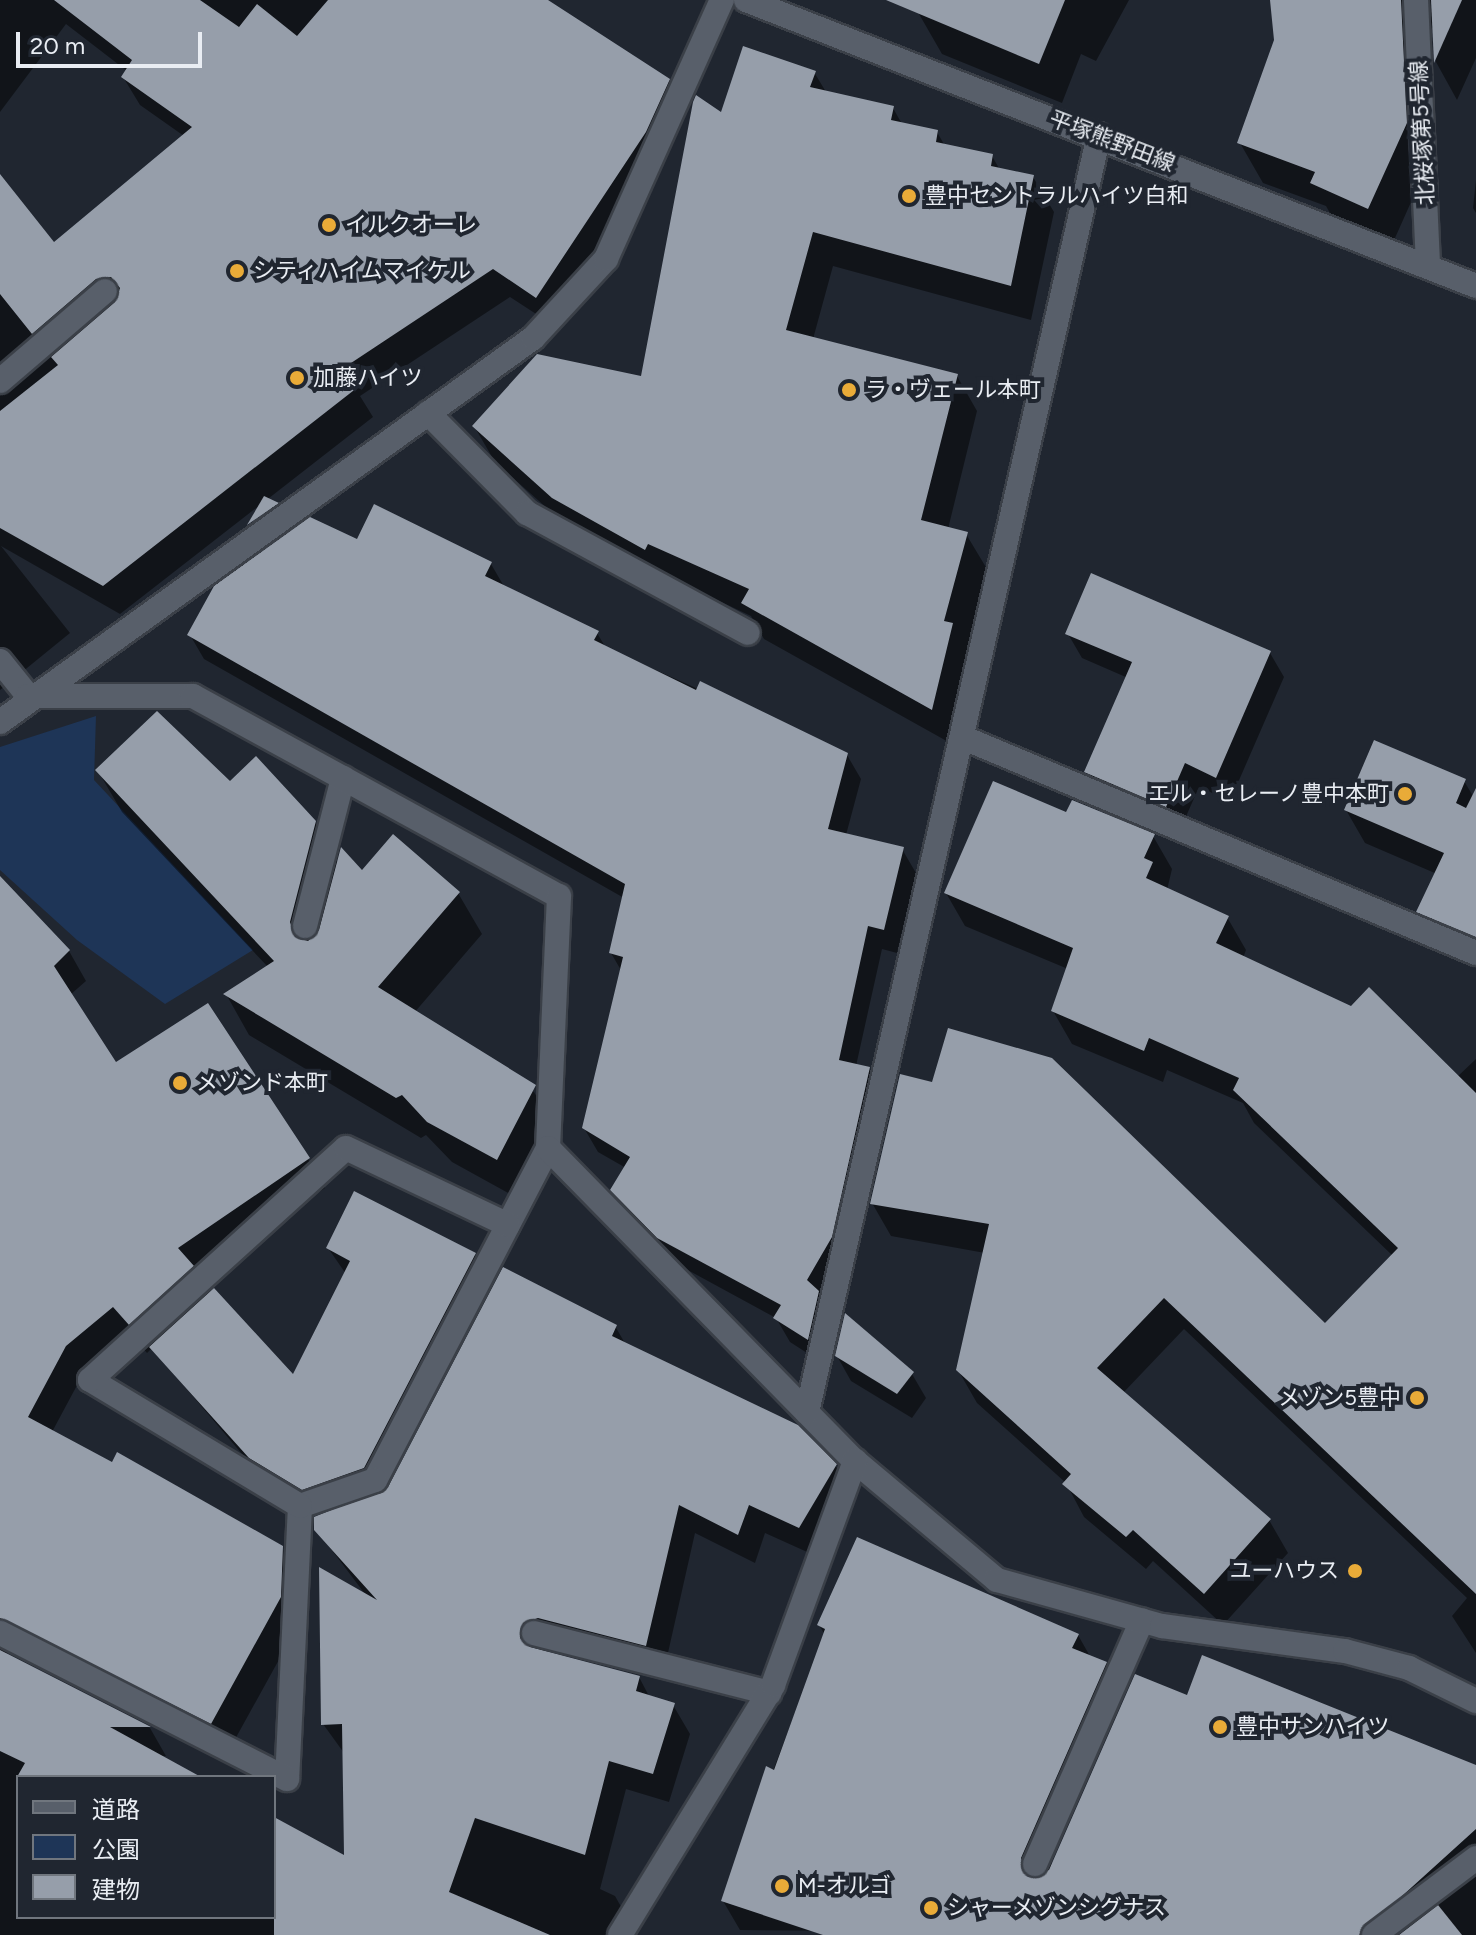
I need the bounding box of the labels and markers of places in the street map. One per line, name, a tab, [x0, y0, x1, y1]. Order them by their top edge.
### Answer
place label: 豊中セントラルハイツ白和	[925, 183, 1189, 209]
marker: 豊中セントラルハイツ白和	[900, 187, 918, 205]
place label: イルクオーレ	[345, 212, 477, 238]
marker: イルクオーレ	[320, 216, 338, 234]
place label: シティハイムマイケル	[253, 258, 473, 284]
marker: シティハイムマイケル	[228, 262, 246, 280]
place label: 加藤ハイツ	[313, 365, 423, 391]
marker: 加藤ハイツ	[288, 369, 306, 387]
place label: ラ・ヴェール本町	[865, 377, 1041, 403]
marker: ラ・ヴェール本町	[840, 381, 858, 399]
place label: エル・セレーノ豊中本町	[1147, 781, 1389, 807]
marker: エル・セレーノ豊中本町	[1396, 785, 1414, 803]
place label: メゾンド本町	[196, 1070, 328, 1096]
marker: メゾンド本町	[171, 1074, 189, 1092]
place label: メゾン5豊中	[1278, 1385, 1401, 1411]
marker: メゾン5豊中	[1408, 1389, 1426, 1407]
place label: ユーハウス	[1229, 1558, 1339, 1584]
marker: ユーハウス	[1346, 1562, 1364, 1580]
place label: 豊中サンハイツ	[1236, 1714, 1390, 1740]
marker: 豊中サンハイツ	[1211, 1718, 1229, 1736]
place label: M-オルゴ	[798, 1873, 892, 1899]
marker: M-オルゴ	[773, 1877, 791, 1895]
place label: シャーメゾンシグナス	[947, 1895, 1167, 1921]
marker: シャーメゾンシグナス	[922, 1899, 940, 1917]

